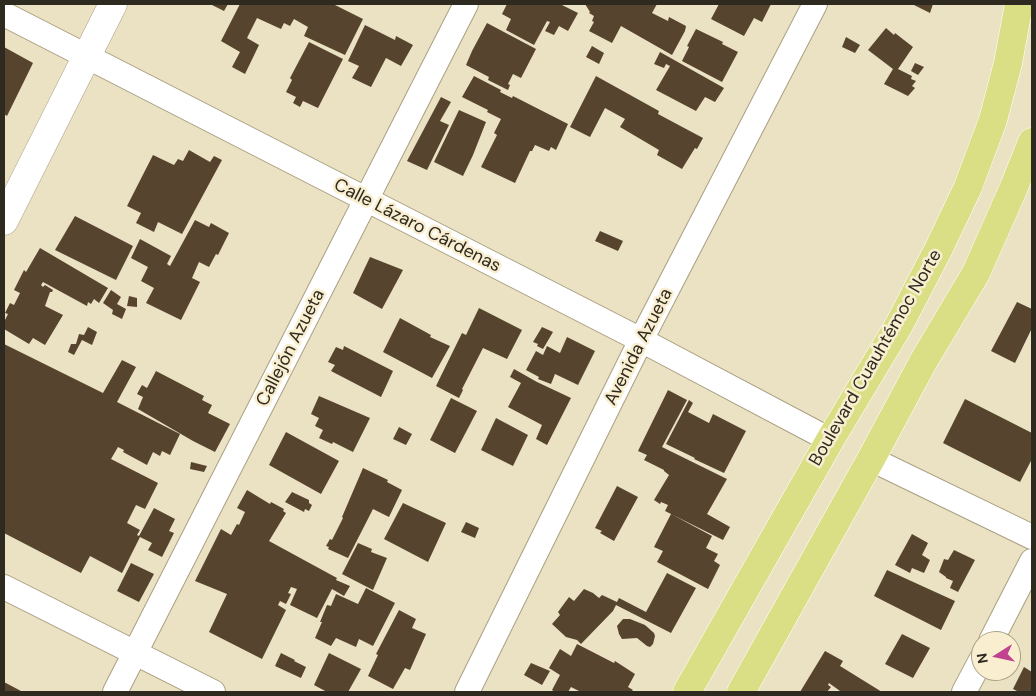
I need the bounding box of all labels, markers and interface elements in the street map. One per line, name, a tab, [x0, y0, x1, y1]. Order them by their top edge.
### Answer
street label: Calle Lázaro Cárdenas	[330, 174, 504, 278]
street label: Boulevard Cuauhtémoc Norte	[805, 246, 947, 470]
street label: Avenida Azueta	[600, 285, 678, 409]
street label: Callejón Azueta	[252, 286, 330, 410]
north arrow	[971, 631, 1021, 681]
text: N	[972, 652, 992, 665]

